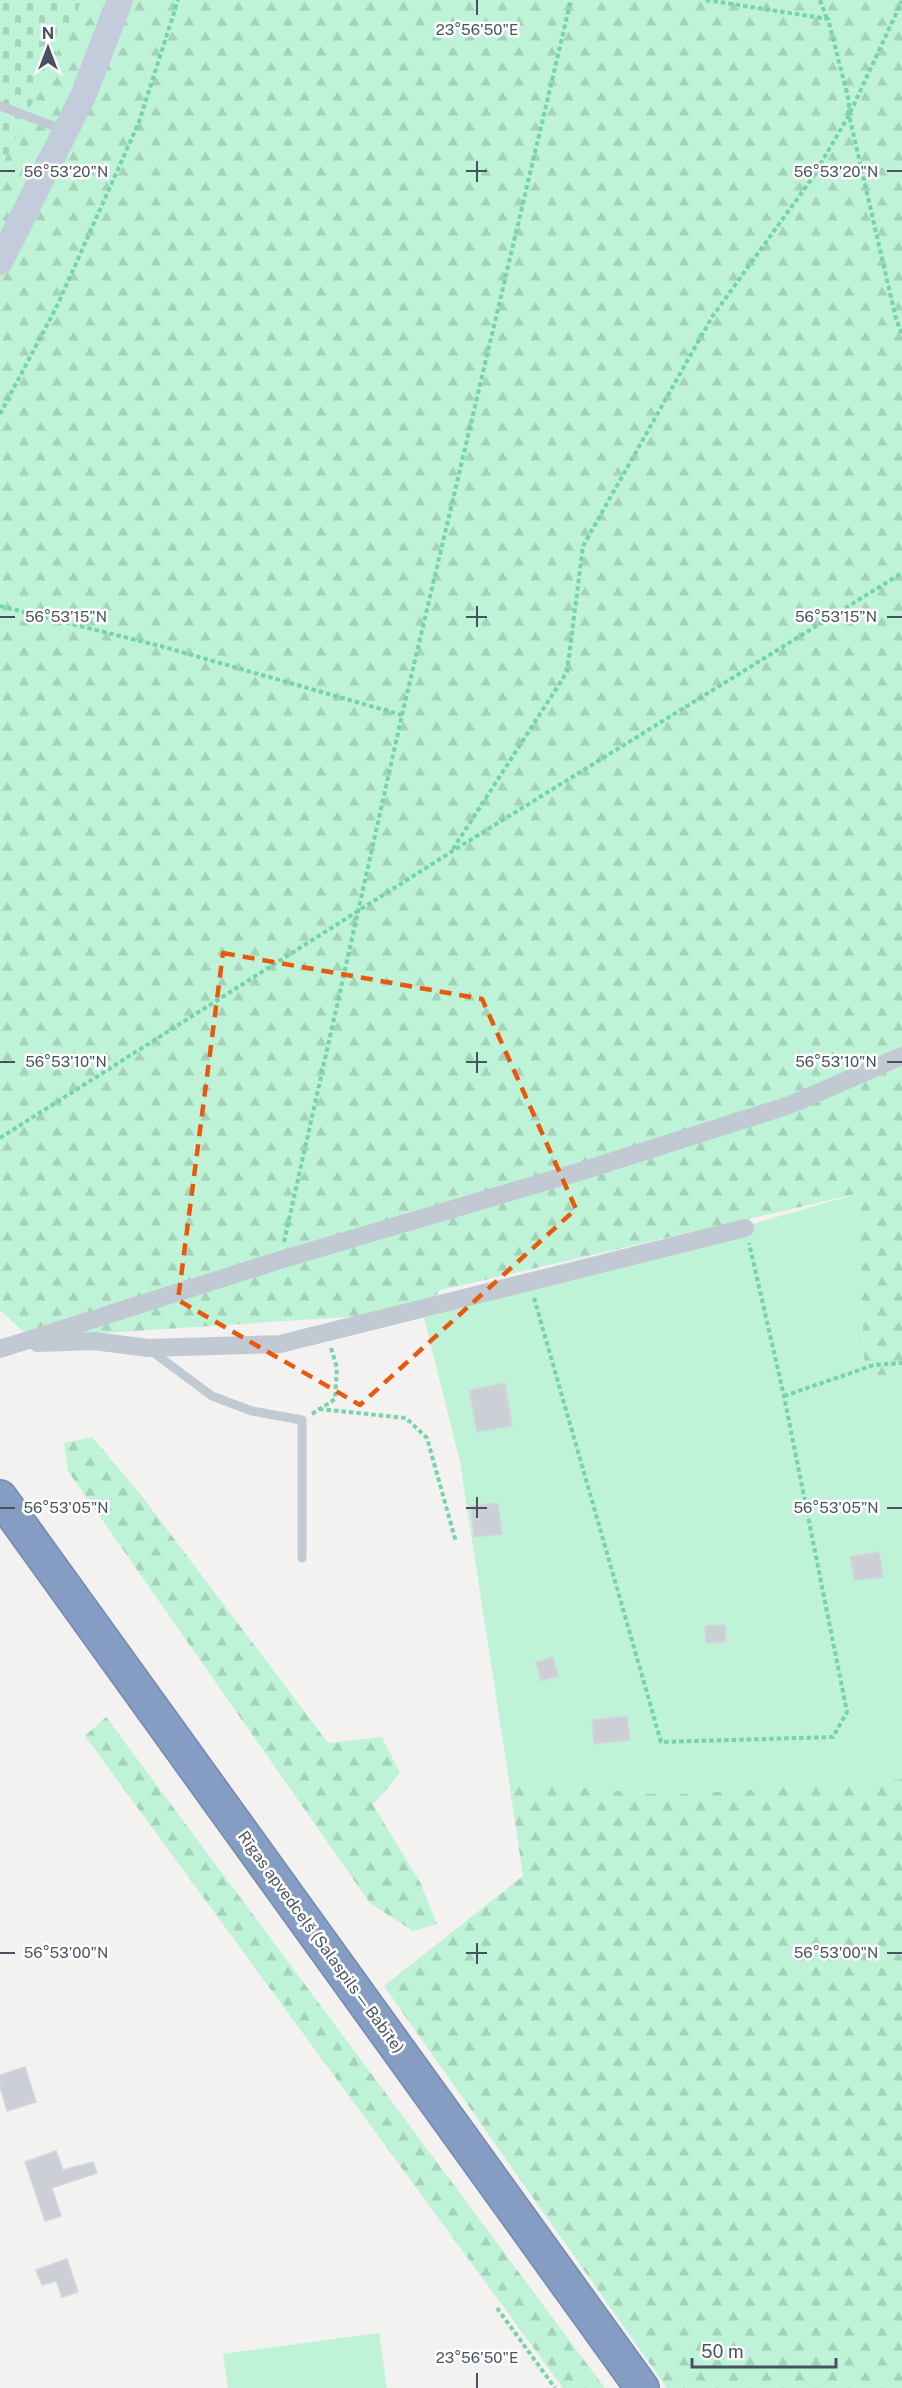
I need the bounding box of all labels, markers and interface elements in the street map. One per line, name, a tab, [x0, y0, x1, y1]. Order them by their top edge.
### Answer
north arrow	[18, 18, 78, 78]
text: 23°56'50"E	[436, 21, 518, 38]
text: N	[42, 24, 54, 43]
text: 56°53'20"N	[24, 163, 108, 180]
text: 56°53'20"N	[794, 163, 878, 180]
text: 56°53'15"N	[25, 608, 107, 625]
text: 56°53'15"N	[795, 608, 877, 625]
text: 56°53'10"N	[25, 1053, 107, 1070]
text: 56°53'10"N	[795, 1053, 877, 1070]
text: 56°53'05"N	[23, 1499, 109, 1516]
text: 56°53'05"N	[793, 1499, 879, 1516]
street label: Rīgas apvedceļš (Salaspils — Babīte)	[234, 1827, 408, 2057]
text: 56°53'00"N	[24, 1944, 108, 1961]
text: 56°53'00"N	[794, 1944, 878, 1961]
scale bar	[692, 2331, 836, 2369]
text: 50 m	[701, 2341, 744, 2362]
text: 23°56'50"E	[436, 2349, 518, 2366]

